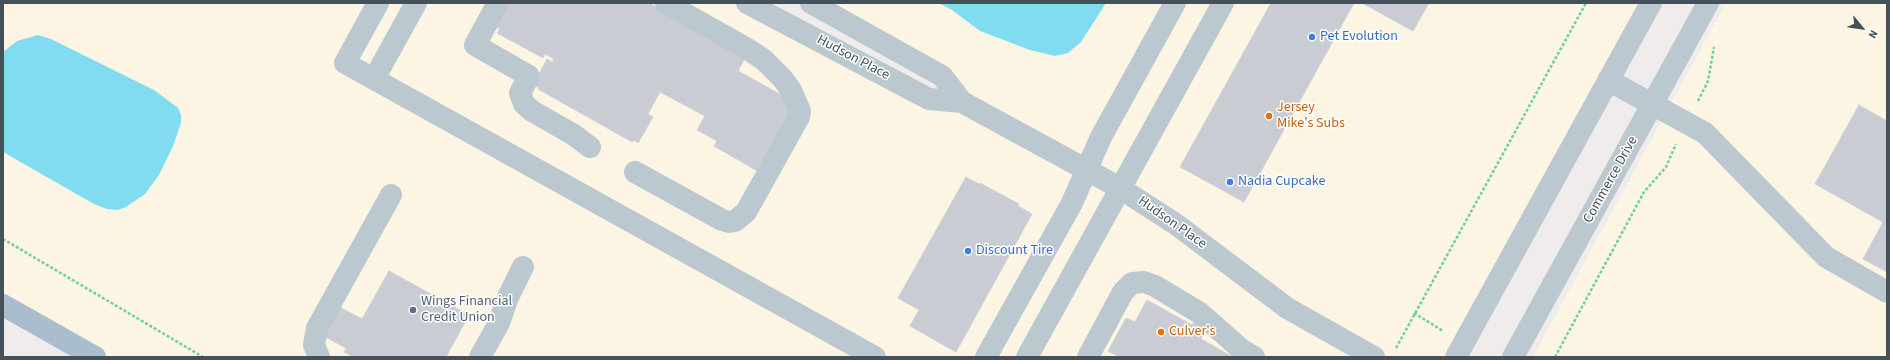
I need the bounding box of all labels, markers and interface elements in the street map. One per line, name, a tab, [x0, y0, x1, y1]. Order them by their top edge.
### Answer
north arrow	[1842, 8, 1882, 48]
text: N	[1865, 27, 1881, 41]
place label: Pet Evolution	[1320, 29, 1398, 45]
street label: Hudson Place	[814, 32, 892, 84]
marker: Pet Evolution	[1307, 32, 1317, 42]
place label: Jersey Mike's Subs	[1277, 100, 1345, 132]
marker: Jersey Mike's Subs	[1264, 111, 1274, 121]
street label: Commerce Drive	[1580, 134, 1642, 226]
place label: Nadia Cupcake	[1238, 174, 1325, 190]
marker: Nadia Cupcake	[1225, 177, 1235, 187]
street label: Hudson Place	[1134, 193, 1210, 253]
place label: Discount Tire	[976, 243, 1053, 259]
marker: Discount Tire	[963, 246, 973, 256]
place label: Wings Financial Credit Union	[421, 294, 512, 326]
marker: Wings Financial Credit Union	[408, 305, 418, 315]
place label: Culver's	[1169, 324, 1215, 340]
marker: Culver's	[1156, 327, 1166, 337]

